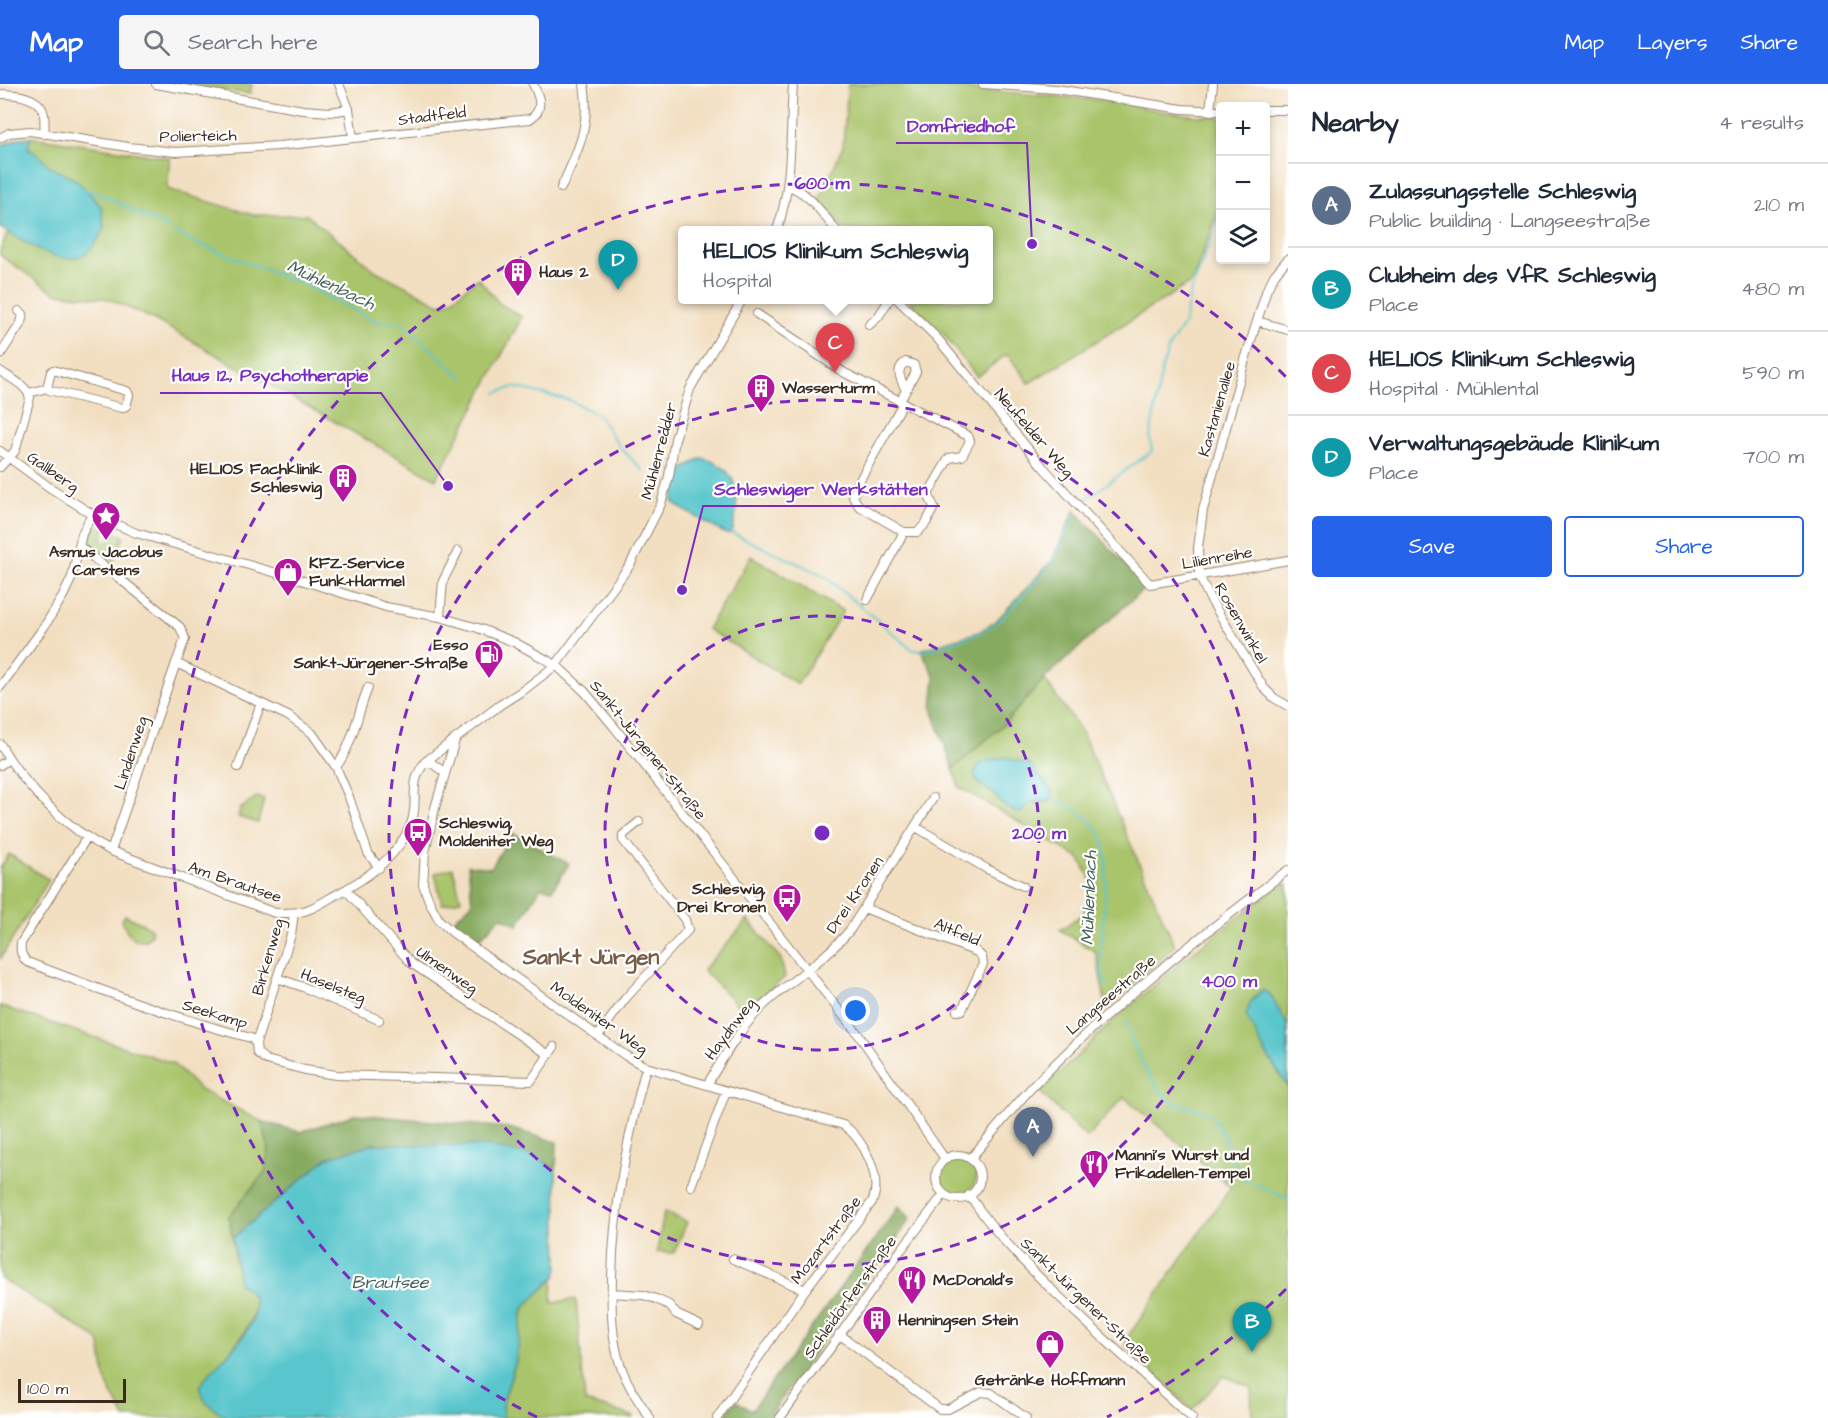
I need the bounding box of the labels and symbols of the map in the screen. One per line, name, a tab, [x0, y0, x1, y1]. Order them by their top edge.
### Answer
street label: Stadtfeld	[397, 101, 467, 131]
callout: Domfriedhof	[896, 107, 1027, 143]
text: Domfriedhof	[907, 114, 1016, 139]
street label: Polierteich	[159, 124, 237, 148]
text: 600 m	[794, 171, 851, 196]
pin: D	[598, 240, 638, 290]
water label: Mühlenbach	[283, 254, 380, 317]
building icon: Haus 2	[502, 256, 534, 298]
place label: Haus 2	[539, 261, 589, 283]
pin: C	[816, 324, 854, 373]
callout: Haus 12, Psychotherapie	[160, 357, 381, 393]
street label: Kastanienallee	[1193, 359, 1241, 459]
text: Haus 12, Psychotherapie	[172, 363, 369, 389]
building icon: Wasserturm	[745, 372, 777, 414]
place label: Wasserturm	[781, 377, 875, 399]
street label: Neufelder Weg	[988, 384, 1079, 483]
street label: Mühlenredder	[635, 400, 683, 502]
street label: Gallberg	[22, 446, 83, 499]
place label: HELIOS Fachklinik Schleswig	[190, 458, 323, 500]
building icon: HELIOS Fachklinik Schleswig	[327, 462, 359, 504]
callout: Schleswiger Werkstätten	[703, 470, 940, 506]
text: Schleswiger Werkstätten	[713, 477, 928, 503]
place icon: Asmus Jacobus Carstens	[90, 500, 122, 542]
place label: Asmus Jacobus Carstens	[49, 541, 163, 581]
street label: Lilienreihe	[1180, 541, 1254, 575]
place label: KFZ-Service Funk+Harmel	[309, 552, 405, 592]
shop icon: KFZ-Service Funk+Harmel	[272, 556, 304, 598]
street label: Rosenwinkel	[1209, 579, 1273, 667]
place label: Esso Sankt-Jürgener-Straße	[293, 634, 469, 676]
fuel station icon: Esso Sankt-Jürgener-Straße	[473, 638, 505, 680]
street label: Sankt-Jürgener-Straße	[584, 675, 712, 826]
street label: Lindenweg	[109, 713, 154, 793]
place label: Schleswig, Moldeniter Weg	[438, 812, 554, 854]
bus stop icon: Schleswig, Moldeniter Weg	[402, 816, 434, 858]
text: 200 m	[1011, 821, 1067, 846]
centre of rings	[812, 823, 832, 843]
water label: Mühlenbach	[1075, 849, 1103, 945]
street label: Drei Kronen	[821, 852, 889, 938]
street label: Am Brautsee	[185, 856, 285, 908]
place label: Schleswig, Drei Kronen	[677, 878, 766, 918]
bus stop icon: Schleswig, Drei Kronen	[771, 882, 803, 924]
street label: Altfeld	[931, 912, 983, 952]
street label: Birkenweg	[247, 916, 290, 998]
street label: Ulmenweg	[411, 941, 482, 1000]
district label: Sankt Jürgen	[522, 942, 659, 974]
street label: Langseestraße	[1061, 950, 1162, 1041]
street label: Haselsteg	[297, 963, 369, 1010]
text: 400 m	[1201, 969, 1258, 994]
street label: Moldeniter Weg	[545, 976, 652, 1061]
street label: Haydnweg	[699, 993, 761, 1065]
street label: Seekamp	[180, 994, 250, 1034]
your location	[841, 996, 870, 1025]
pin: A	[1014, 1108, 1052, 1157]
place label: Manni's Wurst und Frikadellen-Tempel	[1115, 1144, 1250, 1184]
restaurant icon: Manni's Wurst und Frikadellen-Tempel	[1078, 1148, 1110, 1190]
street label: Mozartstraße	[786, 1191, 867, 1289]
street label: Schleidörferstraße	[798, 1231, 902, 1363]
street label: Sankt-Jürgener-Straße	[1015, 1233, 1157, 1370]
restaurant icon: McDonald's	[896, 1264, 928, 1306]
place label: McDonald's	[933, 1269, 1013, 1291]
water label: Brautsee	[352, 1270, 430, 1295]
pin: B	[1232, 1302, 1272, 1352]
building icon: Henningsen Stein	[861, 1304, 893, 1346]
place label: Henningsen Stein	[898, 1309, 1018, 1333]
shop icon: Getränke Hoffmann	[1034, 1328, 1066, 1370]
place label: Getränke Hoffmann	[975, 1369, 1125, 1391]
scale bar	[18, 1376, 126, 1404]

